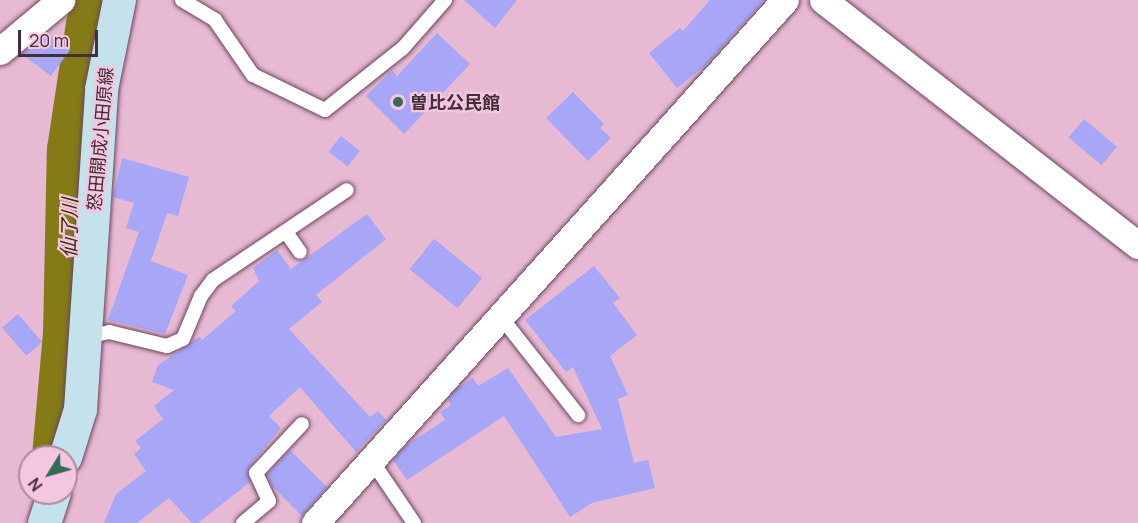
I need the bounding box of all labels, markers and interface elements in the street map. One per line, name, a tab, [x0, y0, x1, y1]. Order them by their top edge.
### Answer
scale bar	[21, 18, 100, 56]
text: 20 m	[29, 28, 69, 52]
street label: 怒田開成小田原線	[83, 66, 117, 212]
place label: 曽比公民館	[410, 91, 500, 113]
marker: 曽比公民館	[391, 95, 405, 109]
water label: 仙了川	[56, 198, 82, 258]
north arrow	[18, 445, 78, 505]
text: N	[23, 473, 47, 496]

